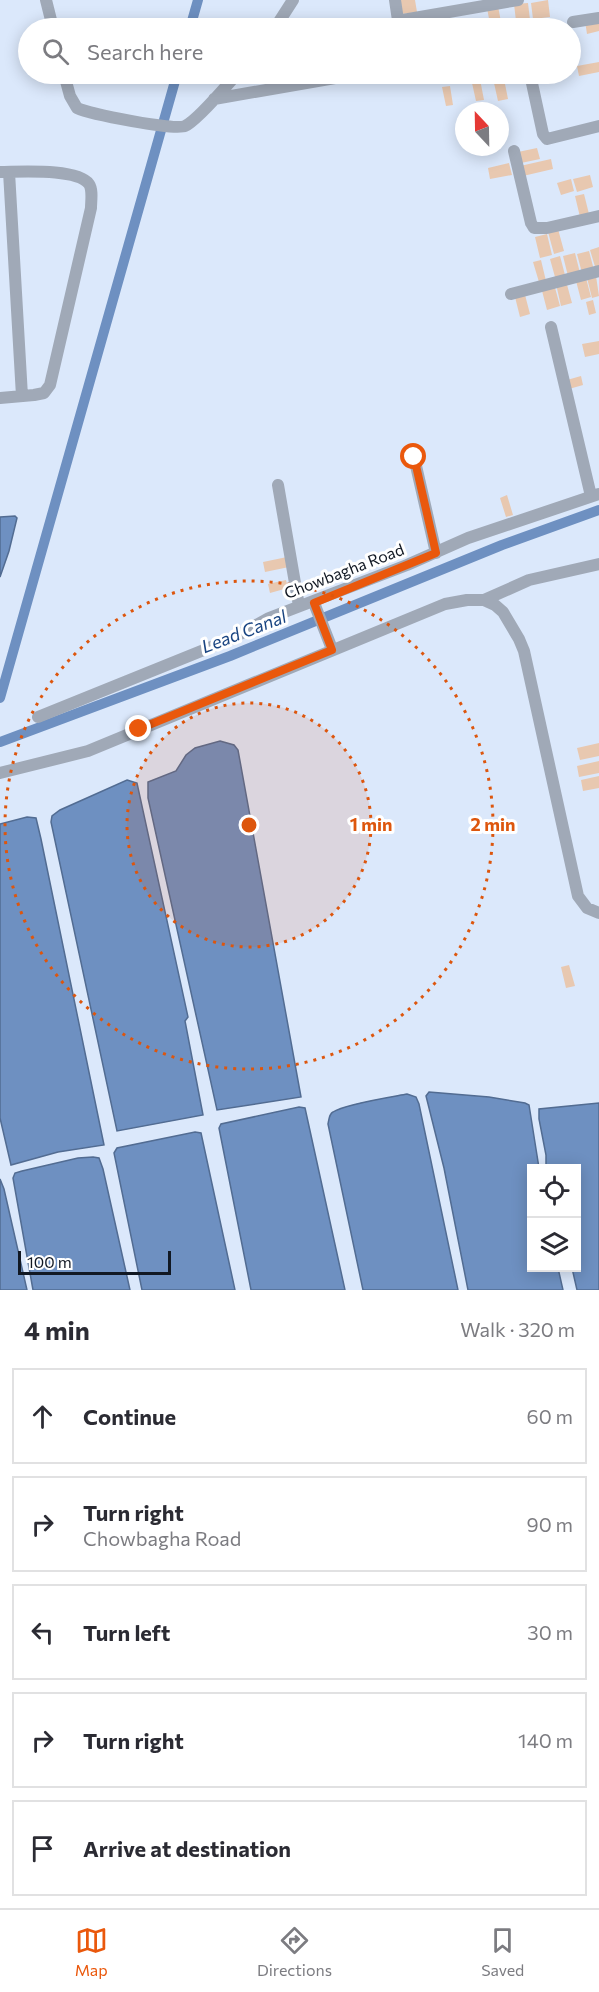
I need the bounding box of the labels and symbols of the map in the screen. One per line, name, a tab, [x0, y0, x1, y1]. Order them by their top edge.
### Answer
north arrow	[455, 102, 509, 156]
route start	[400, 443, 426, 469]
street label: Chowbagha Road	[281, 539, 406, 602]
water label: Lead Canal	[198, 605, 290, 657]
route end	[125, 715, 151, 741]
text: 1 min	[350, 813, 392, 835]
text: 2 min	[471, 813, 515, 835]
centre of rings	[239, 815, 259, 835]
scale bar	[18, 1248, 171, 1276]

